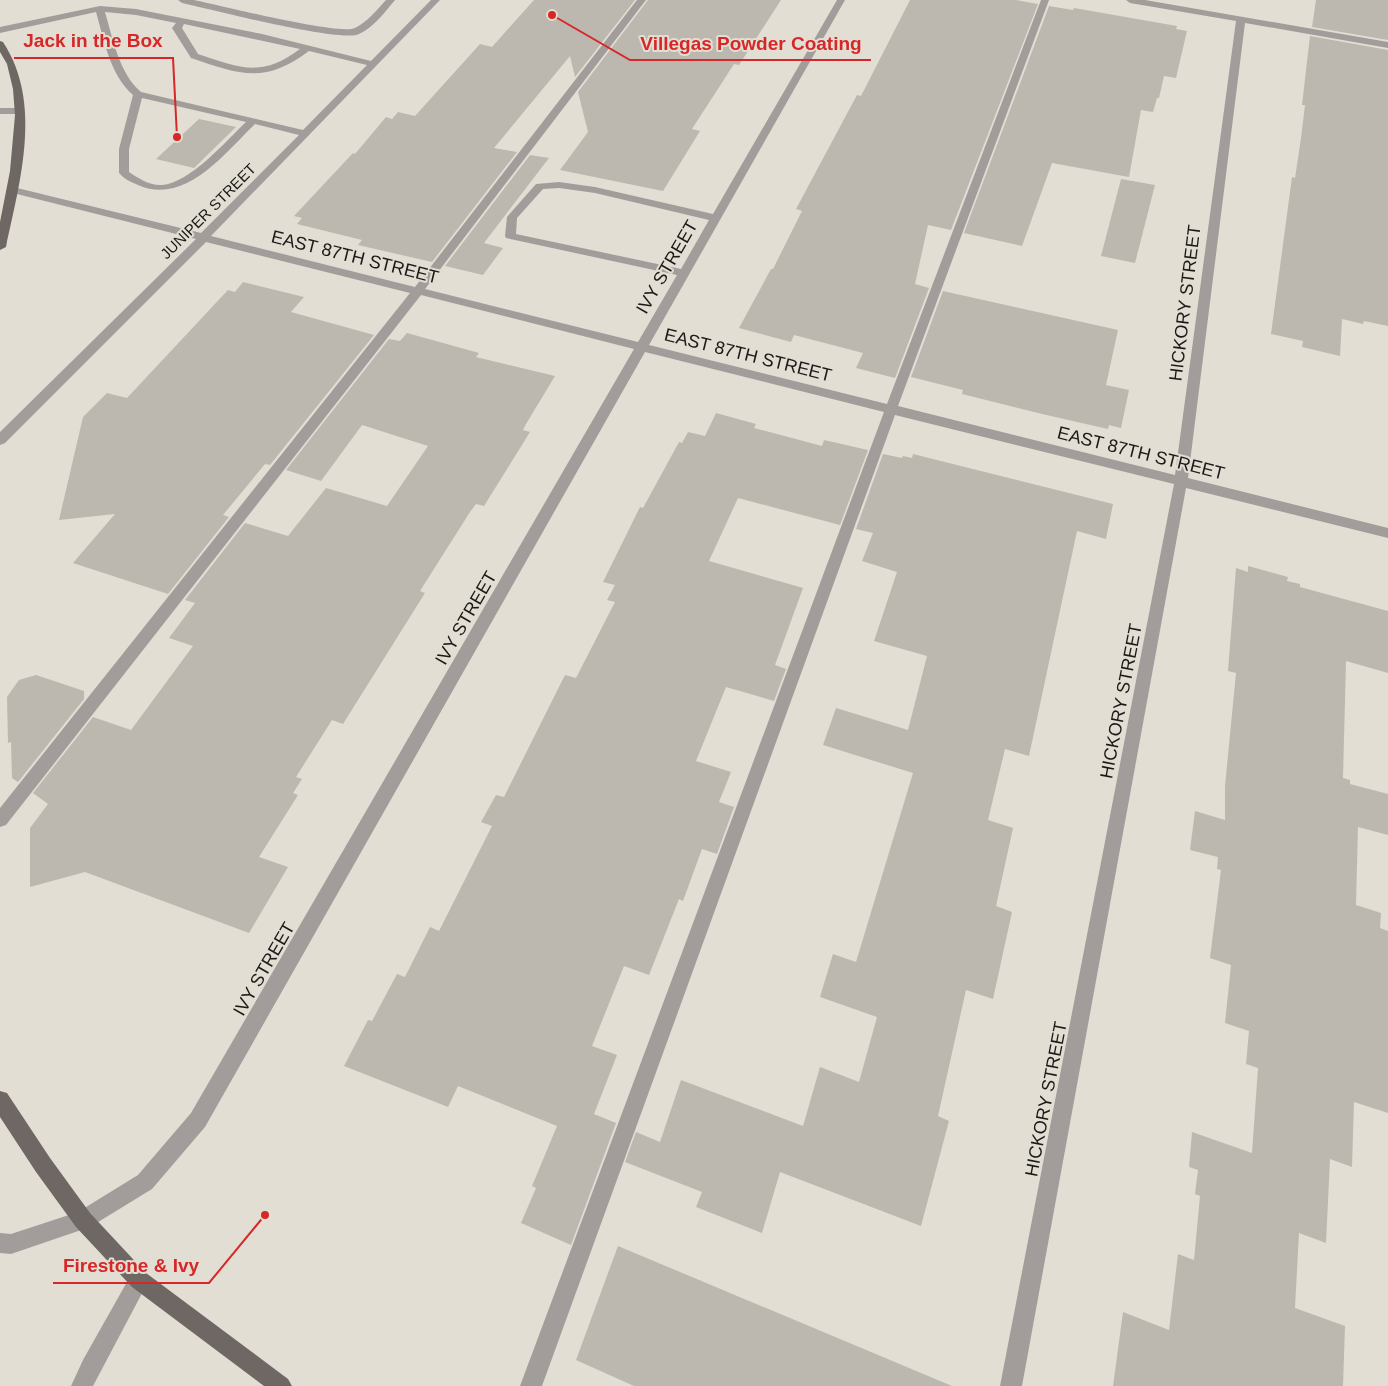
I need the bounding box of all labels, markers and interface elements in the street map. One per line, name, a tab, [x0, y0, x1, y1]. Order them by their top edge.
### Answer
callout: Jack in the Box	[14, 24, 173, 58]
callout: Villegas Powder Coating	[630, 26, 871, 60]
text: Jack in the Box	[23, 30, 163, 51]
text: Villegas Powder Coating	[640, 33, 862, 54]
street label: JUNIPER STREET	[157, 160, 259, 262]
street label: IVY STREET	[632, 217, 702, 317]
street label: HICKORY STREET	[1165, 224, 1205, 382]
street label: EAST 87TH STREET	[269, 227, 441, 287]
street label: EAST 87TH STREET	[662, 325, 834, 385]
street label: EAST 87TH STREET	[1055, 423, 1227, 483]
street label: IVY STREET	[431, 568, 501, 668]
street label: HICKORY STREET	[1096, 622, 1146, 780]
street label: IVY STREET	[229, 919, 299, 1019]
street label: HICKORY STREET	[1021, 1020, 1071, 1178]
callout: Firestone & Ivy	[53, 1249, 209, 1283]
text: Firestone & Ivy	[63, 1255, 200, 1276]

